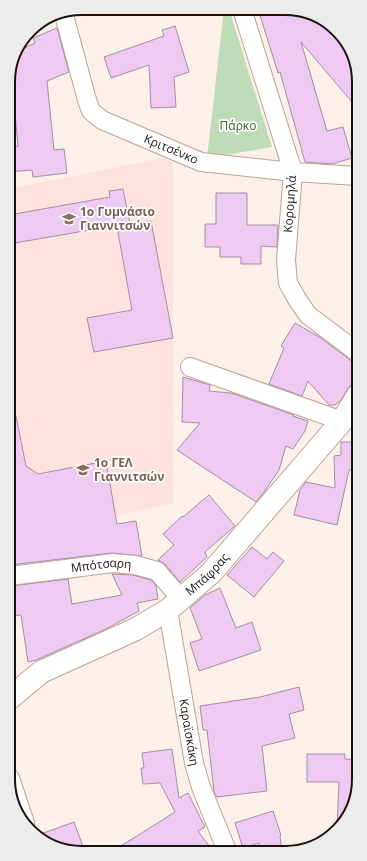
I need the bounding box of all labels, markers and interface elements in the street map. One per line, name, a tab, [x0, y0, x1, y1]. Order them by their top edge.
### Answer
park label: Πάρκο	[220, 117, 256, 134]
street label: Κριτσένκο	[141, 130, 201, 168]
street label: Κορομηλά	[279, 174, 300, 233]
place label: 1ο Γυμνάσιο Γιαννιτσών	[80, 203, 155, 234]
school or university icon: 1ο Γυμνάσιο Γιαννιτσών	[61, 211, 77, 227]
place label: 1o ΓΕΛ Γιαννιτσών	[94, 454, 164, 485]
school or university icon: 1o ΓΕΛ Γιαννιτσών	[75, 462, 91, 478]
street label: Μπάφρας	[182, 549, 233, 599]
street label: Μπότσαρη	[70, 554, 132, 576]
street label: Καραϊσκάκη	[175, 697, 203, 767]

